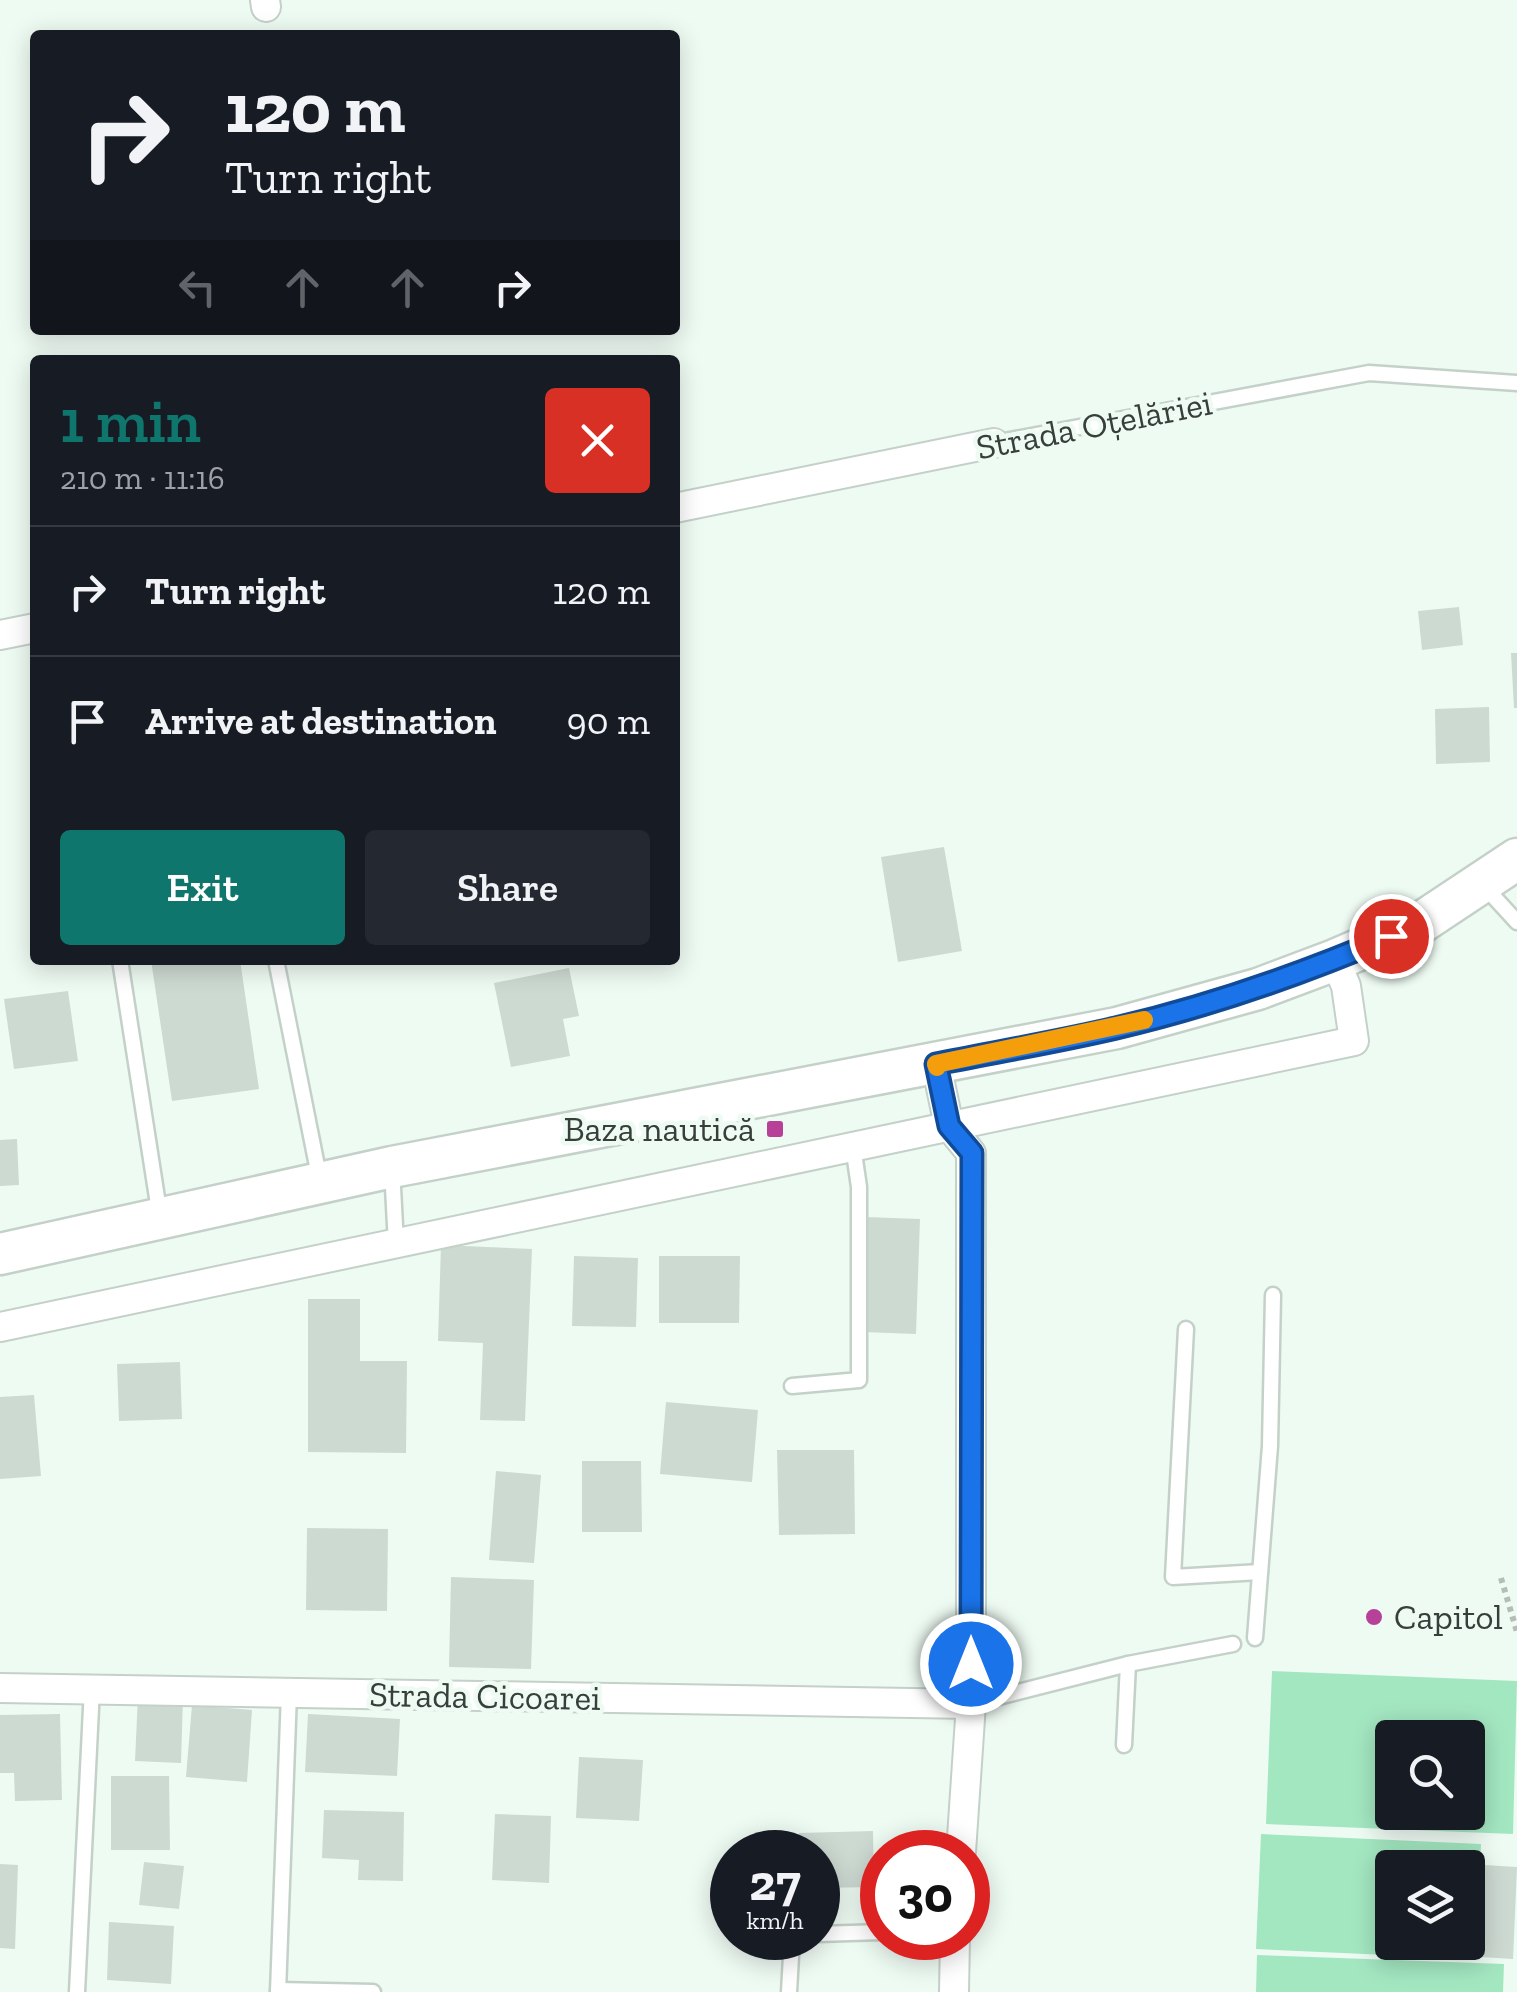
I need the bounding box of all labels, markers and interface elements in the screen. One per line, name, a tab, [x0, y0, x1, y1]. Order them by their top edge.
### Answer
text: 120 m	[225, 66, 406, 150]
icon: right	[60, 70, 190, 200]
text: Turn right	[225, 151, 431, 205]
icon: left	[170, 260, 225, 315]
icon: ahead	[275, 260, 330, 315]
icon: ahead	[380, 260, 435, 315]
icon: right	[485, 260, 540, 315]
street label: Strada Oțelăriei	[973, 382, 1216, 468]
text: 1 min	[60, 385, 201, 457]
button: close	[545, 388, 650, 493]
text: 210 m · 11:16	[60, 459, 225, 497]
icon: right	[60, 564, 115, 619]
text: Turn right	[145, 568, 325, 614]
text: 120 m	[552, 568, 650, 614]
icon: arrive	[60, 694, 115, 749]
text: Arrive at destination	[145, 698, 496, 744]
text: 90 m	[567, 698, 650, 744]
button: Exit	[60, 830, 345, 945]
button: Share	[365, 830, 650, 945]
pin	[1349, 894, 1434, 979]
icon: arrive	[1364, 909, 1419, 964]
place label: Baza nautică	[563, 1108, 755, 1150]
marker: Baza nautică	[764, 1118, 786, 1140]
place label: Capitol	[1394, 1596, 1503, 1638]
marker: Capitol	[1363, 1606, 1385, 1628]
position arrow	[919, 1612, 1023, 1716]
street label: Strada Cicoarei	[369, 1673, 601, 1719]
map controls	[1375, 1720, 1485, 1960]
button: search	[1375, 1720, 1485, 1830]
speed limit sign: 30	[860, 1830, 990, 1960]
button: layers	[1375, 1850, 1485, 1960]
text: 27	[749, 1853, 801, 1913]
text: km/h	[746, 1905, 804, 1935]

